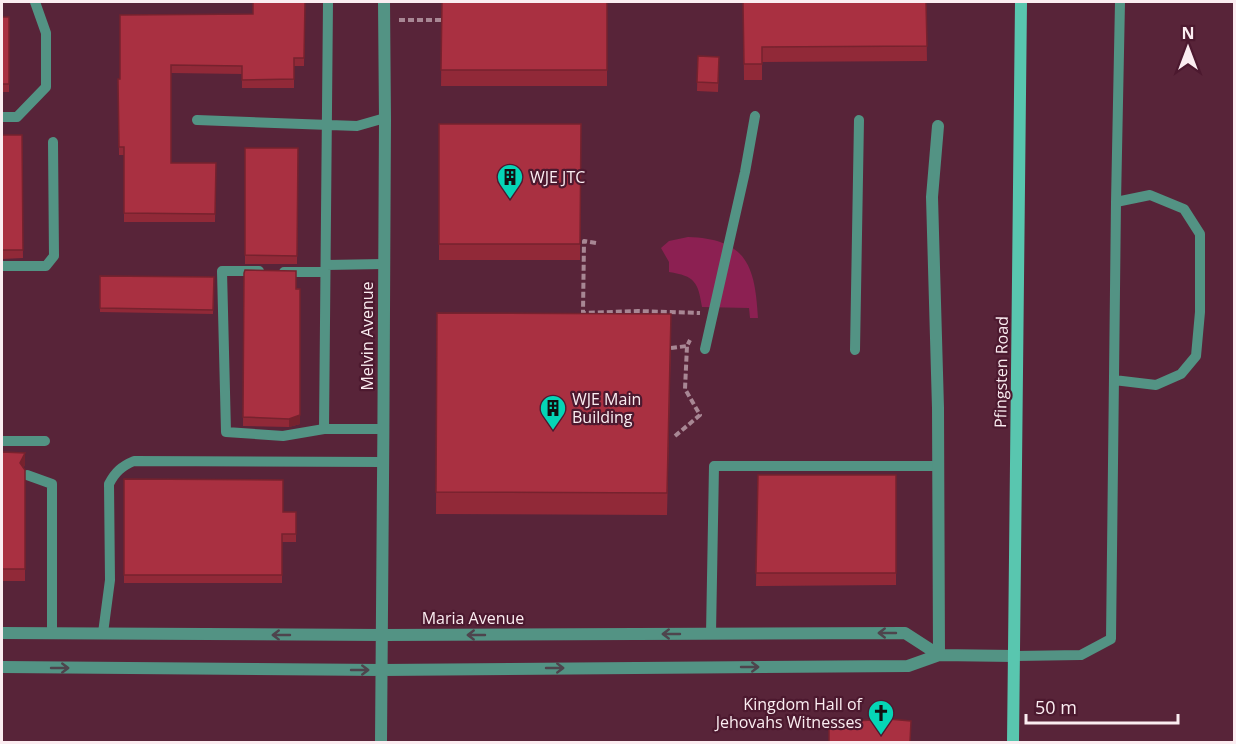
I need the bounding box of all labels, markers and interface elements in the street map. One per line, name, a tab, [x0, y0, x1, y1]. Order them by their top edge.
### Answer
north arrow	[1158, 18, 1218, 78]
text: N	[1181, 22, 1195, 44]
building icon: WJE JTC	[495, 162, 525, 200]
place label: WJE JTC	[530, 166, 585, 188]
street label: Melvin Avenue	[356, 281, 378, 391]
street label: Pfingsten Road	[989, 316, 1013, 428]
place label: WJE Main Building	[572, 388, 641, 428]
building icon: WJE Main Building	[538, 393, 568, 431]
street label: Maria Avenue	[422, 607, 524, 629]
one-way arrow	[877, 627, 897, 639]
one-way arrow	[661, 628, 681, 640]
one-way arrow	[271, 629, 291, 641]
one-way arrow	[466, 629, 486, 641]
one-way arrow	[739, 661, 759, 673]
one-way arrow	[49, 662, 69, 673]
one-way arrow	[544, 663, 564, 674]
one-way arrow	[349, 664, 369, 675]
scale bar	[1026, 687, 1178, 725]
place label: Kingdom Hall of Jehovahs Witnesses	[714, 693, 864, 733]
text: 50 m	[1035, 695, 1077, 719]
church icon: Kingdom Hall of Jehovahs Witnesses	[866, 698, 896, 736]

